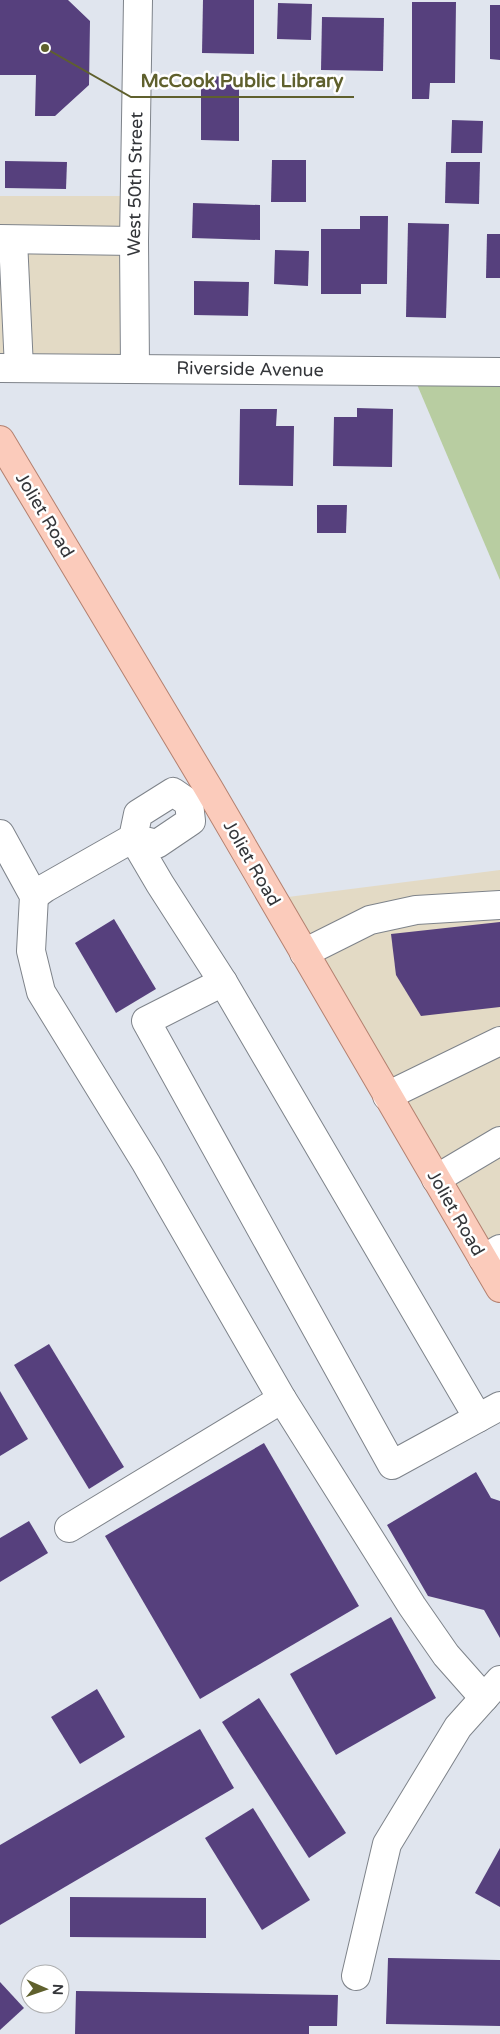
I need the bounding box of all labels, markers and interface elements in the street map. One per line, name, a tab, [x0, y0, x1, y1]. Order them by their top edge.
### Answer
callout: McCook Public Library	[131, 63, 354, 97]
text: McCook Public Library	[140, 70, 344, 93]
street label: West 50th Street	[123, 112, 147, 256]
street label: Riverside Avenue	[176, 357, 324, 381]
street label: Joliet Road	[11, 468, 79, 562]
street label: Joliet Road	[219, 816, 285, 910]
street label: Joliet Road	[423, 1166, 489, 1260]
north arrow	[20, 1964, 70, 2014]
text: N	[49, 1984, 66, 1995]

